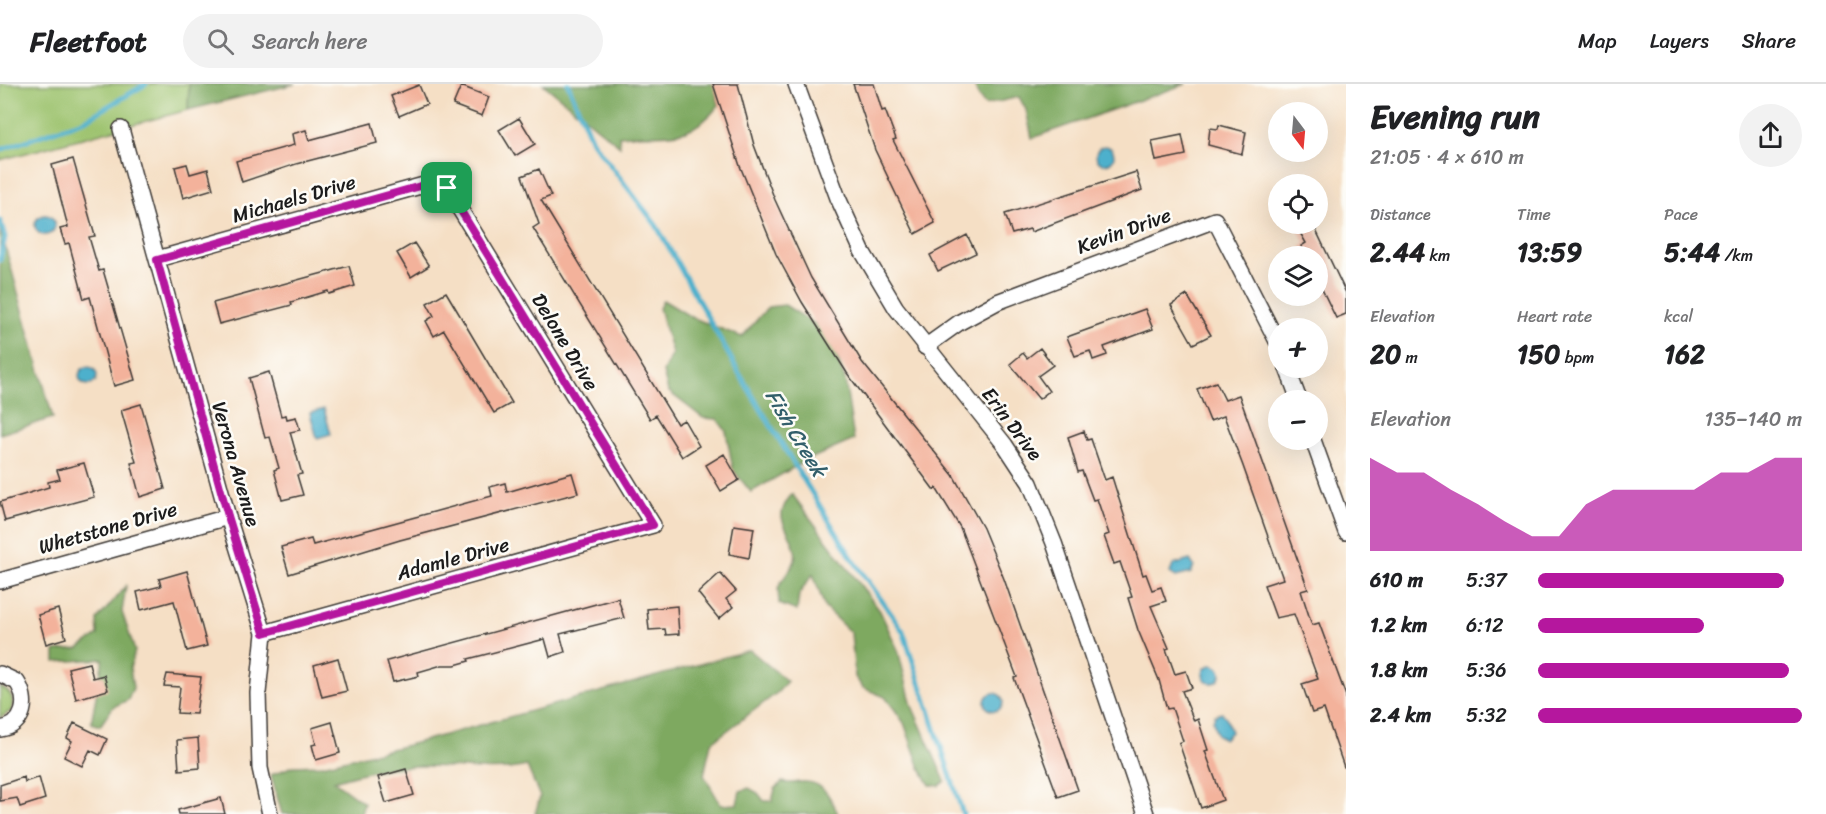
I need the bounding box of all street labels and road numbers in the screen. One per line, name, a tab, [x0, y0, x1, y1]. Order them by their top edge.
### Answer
street label: Michaels Drive	[228, 165, 360, 233]
street label: Kevin Drive	[1072, 198, 1176, 264]
street label: Delone Drive	[522, 286, 608, 398]
street label: Erin Drive	[972, 379, 1052, 469]
street label: Verona Avenue	[201, 397, 271, 531]
street label: Whetstone Drive	[34, 491, 182, 565]
street label: Adamle Drive	[392, 527, 513, 591]

